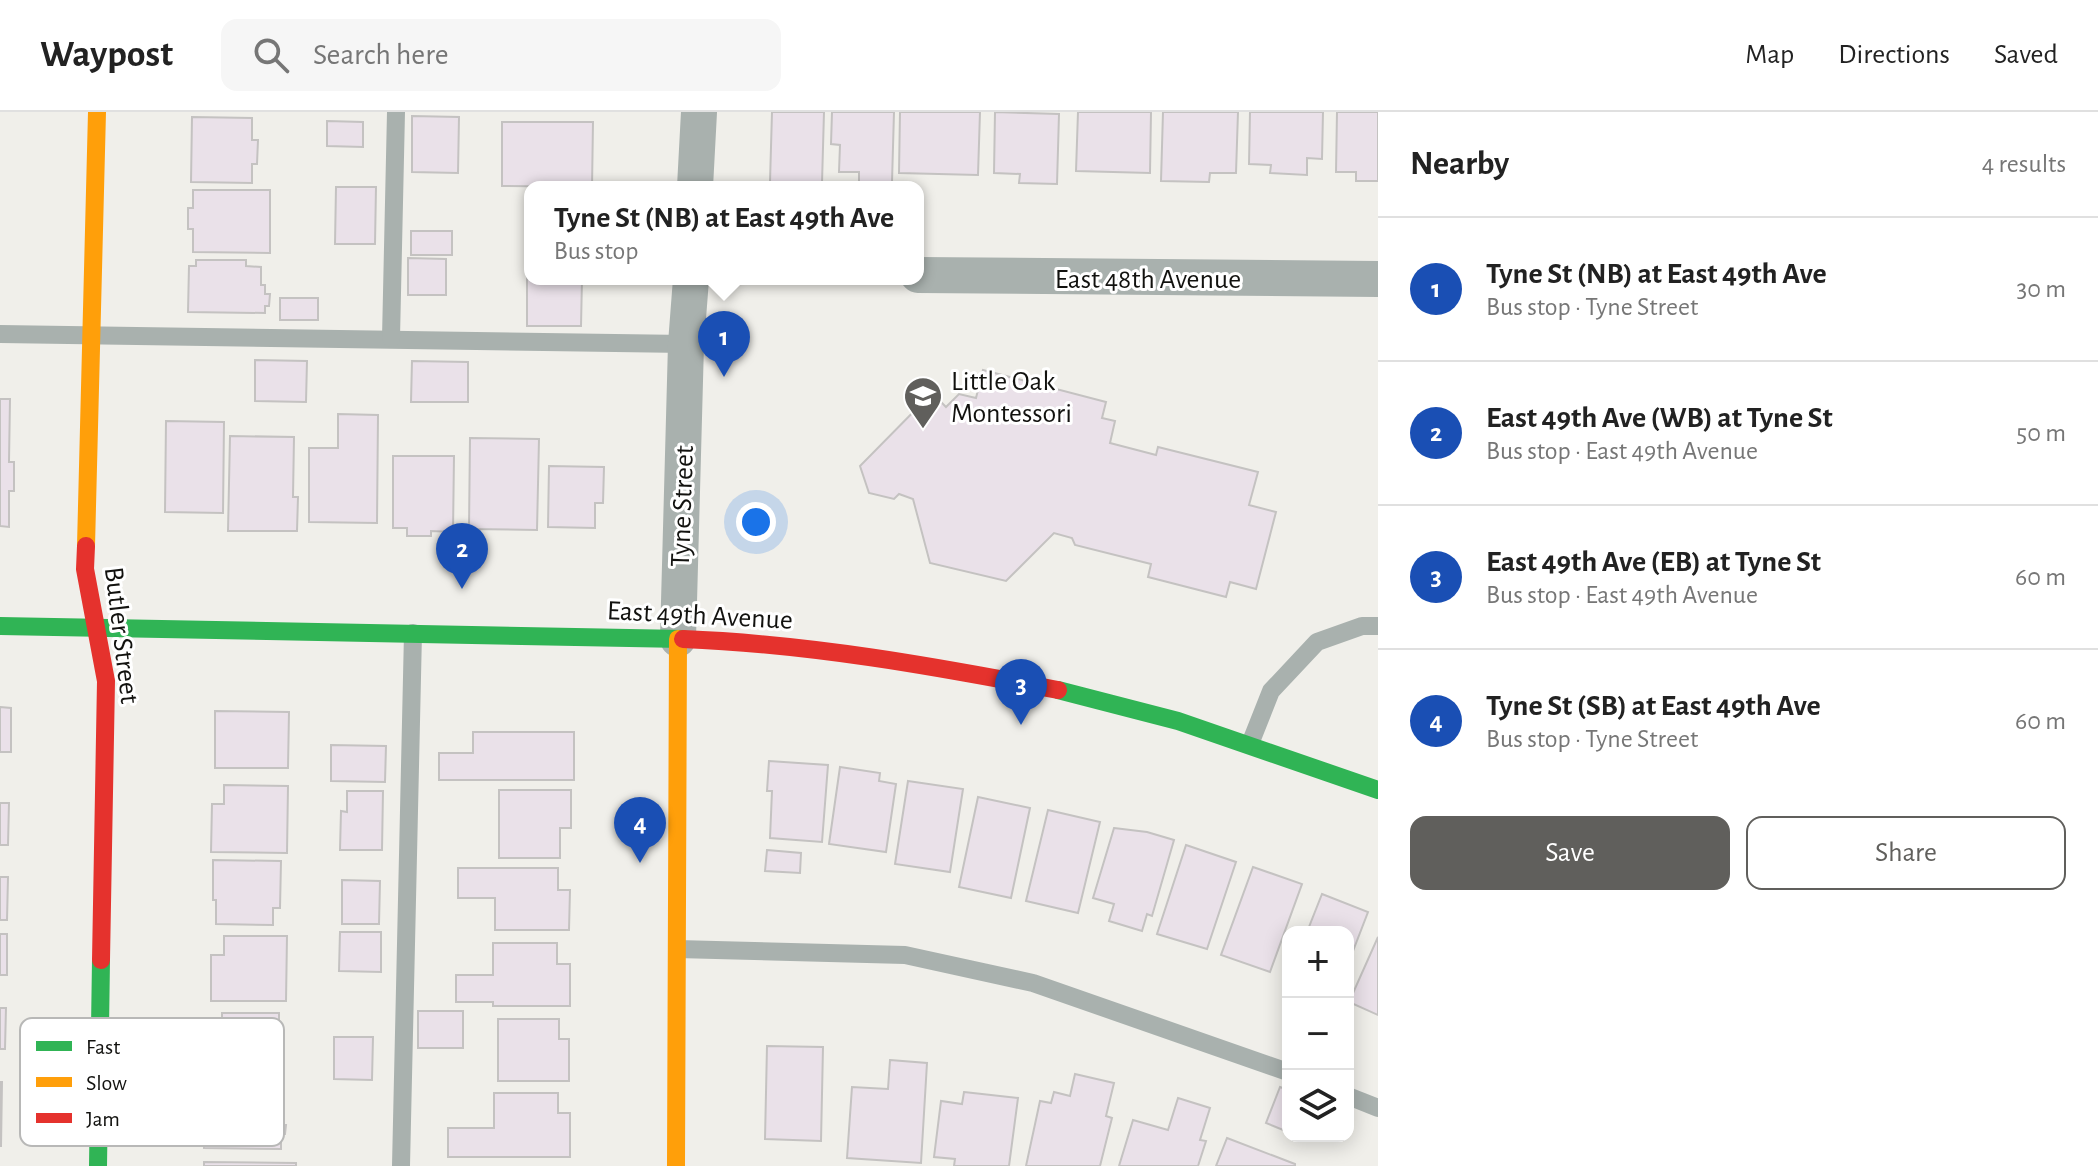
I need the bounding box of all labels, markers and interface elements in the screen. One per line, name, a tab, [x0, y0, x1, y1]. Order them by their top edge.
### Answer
search box	[221, 19, 781, 91]
icon: search	[249, 33, 293, 77]
text: Waypost	[40, 36, 173, 74]
text: Search here	[313, 40, 449, 70]
text: Map	[1745, 41, 1794, 69]
text: Directions	[1838, 41, 1950, 69]
text: Saved	[1994, 41, 2058, 69]
text: Nearby	[1410, 147, 1509, 181]
text: 4 results	[1982, 151, 2066, 177]
popup	[524, 181, 924, 285]
text: Tyne St (NB) at East 49th Ave	[554, 203, 894, 233]
text: Bus stop	[554, 238, 638, 264]
text: Tyne St (NB) at East 49th Ave	[1486, 259, 1827, 289]
street label: East 48th Avenue	[1055, 266, 1241, 294]
text: 1	[1431, 276, 1441, 302]
text: 30 m	[2016, 276, 2066, 302]
text: Bus stop · Tyne Street	[1486, 294, 1698, 320]
pin: 1	[698, 311, 750, 377]
place label: Little Oak Montessori	[951, 368, 1072, 428]
school or university icon: Little Oak Montessori	[902, 375, 944, 430]
text: East 49th Ave (WB) at Tyne St	[1486, 403, 1833, 433]
text: 2	[1430, 420, 1442, 446]
text: 50 m	[2016, 420, 2066, 446]
text: Bus stop · East 49th Avenue	[1486, 438, 1758, 464]
street label: Tyne Street	[667, 445, 699, 567]
your location	[736, 502, 776, 542]
pin: 2	[436, 523, 488, 589]
text: East 49th Ave (EB) at Tyne St	[1486, 547, 1821, 577]
text: 3	[1430, 564, 1442, 590]
text: 60 m	[2015, 564, 2066, 590]
street label: Butler Street	[99, 565, 143, 705]
text: Bus stop · East 49th Avenue	[1486, 582, 1758, 608]
street label: East 49th Avenue	[606, 597, 794, 635]
pin: 3	[995, 659, 1047, 725]
text: Tyne St (SB) at East 49th Ave	[1486, 691, 1821, 721]
text: 4	[1429, 708, 1443, 734]
text: 60 m	[2015, 708, 2066, 734]
text: Bus stop · Tyne Street	[1486, 726, 1698, 752]
pin: 4	[614, 797, 666, 863]
button: Save	[1410, 816, 1730, 890]
button: Share	[1746, 816, 2066, 890]
map controls	[1282, 926, 1354, 1142]
button: +	[1282, 926, 1354, 998]
button: −	[1282, 998, 1354, 1070]
legend	[20, 1018, 284, 1146]
text: Fast	[86, 1036, 120, 1058]
button: layers	[1282, 1070, 1354, 1142]
text: Slow	[86, 1072, 127, 1094]
text: Jam	[86, 1108, 120, 1130]

